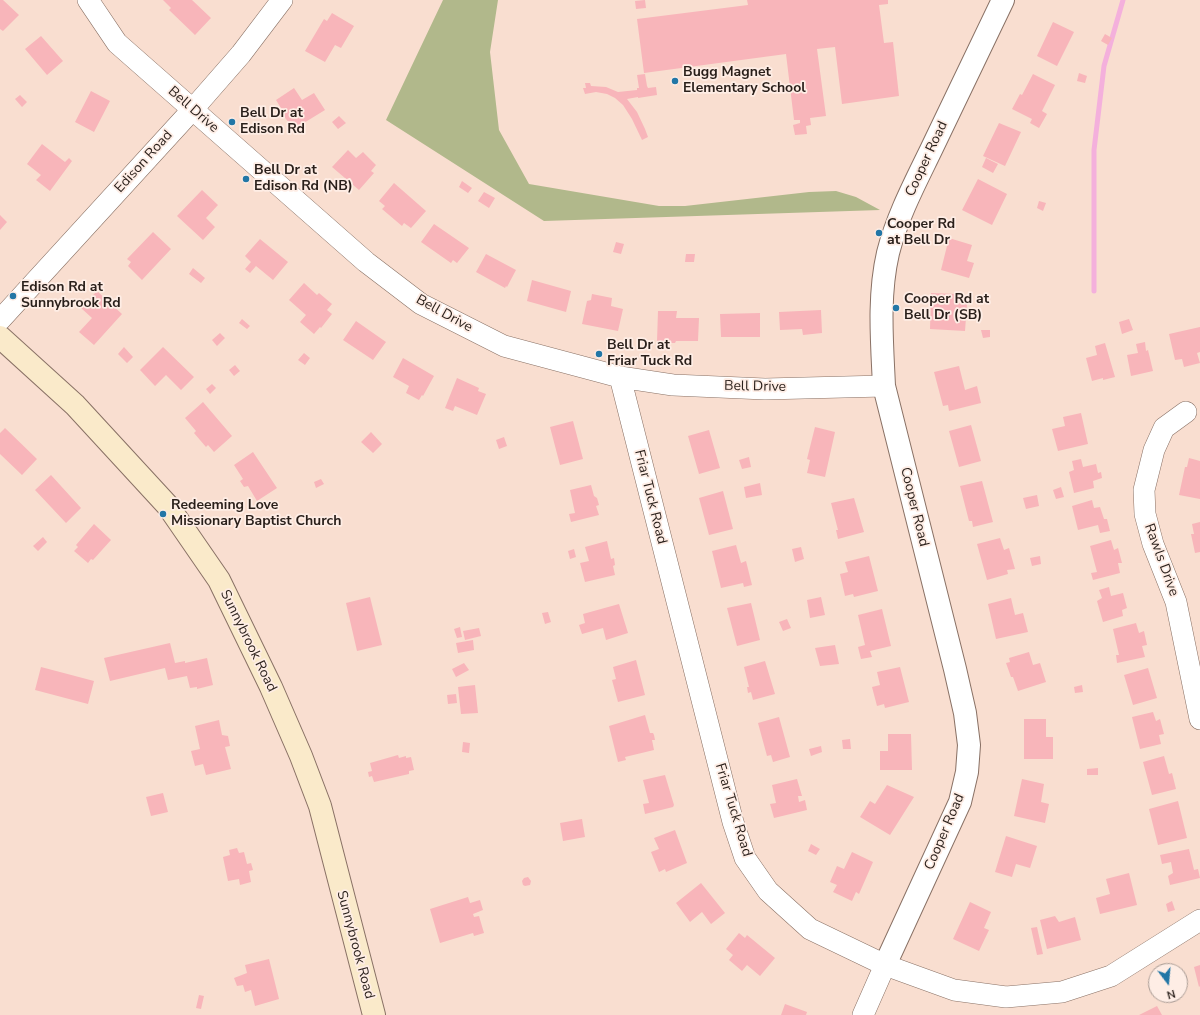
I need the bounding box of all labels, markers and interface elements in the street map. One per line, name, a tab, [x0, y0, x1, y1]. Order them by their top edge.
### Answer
place label: Bugg Magnet Elementary School	[683, 65, 806, 98]
marker: Bugg Magnet Elementary School	[670, 76, 680, 86]
street label: Bell Drive	[164, 83, 222, 137]
place label: Bell Dr at Edison Rd	[240, 106, 305, 138]
marker: Bell Dr at Edison Rd	[227, 117, 237, 127]
street label: Cooper Road	[902, 119, 952, 199]
street label: Edison Road	[112, 127, 176, 197]
place label: Bell Dr at Edison Rd (NB)	[254, 163, 353, 196]
marker: Bell Dr at Edison Rd (NB)	[241, 174, 251, 184]
place label: Cooper Rd at Bell Dr	[887, 217, 955, 250]
marker: Cooper Rd at Bell Dr	[874, 228, 884, 238]
place label: Edison Rd at Sunnybrook Rd	[21, 280, 121, 312]
marker: Edison Rd at Sunnybrook Rd	[8, 291, 18, 301]
street label: Bell Drive	[413, 292, 475, 336]
place label: Cooper Rd at Bell Dr (SB)	[904, 292, 989, 324]
marker: Cooper Rd at Bell Dr (SB)	[891, 303, 901, 313]
place label: Bell Dr at Friar Tuck Rd	[607, 338, 692, 370]
marker: Bell Dr at Friar Tuck Rd	[594, 349, 604, 359]
street label: Bell Drive	[724, 378, 786, 396]
street label: Friar Tuck Road	[630, 448, 670, 546]
street label: Cooper Road	[896, 466, 932, 548]
place label: Redeeming Love Missionary Baptist Church	[171, 498, 341, 530]
marker: Redeeming Love Missionary Baptist Church	[158, 509, 168, 519]
street label: Rawls Drive	[1140, 521, 1182, 599]
street label: Sunnybrook Road	[216, 587, 280, 695]
street label: Friar Tuck Road	[711, 761, 755, 859]
street label: Cooper Road	[921, 791, 969, 873]
street label: Sunnybrook Road	[332, 889, 378, 1001]
north arrow	[1148, 963, 1188, 1003]
text: N	[1165, 986, 1177, 1002]

